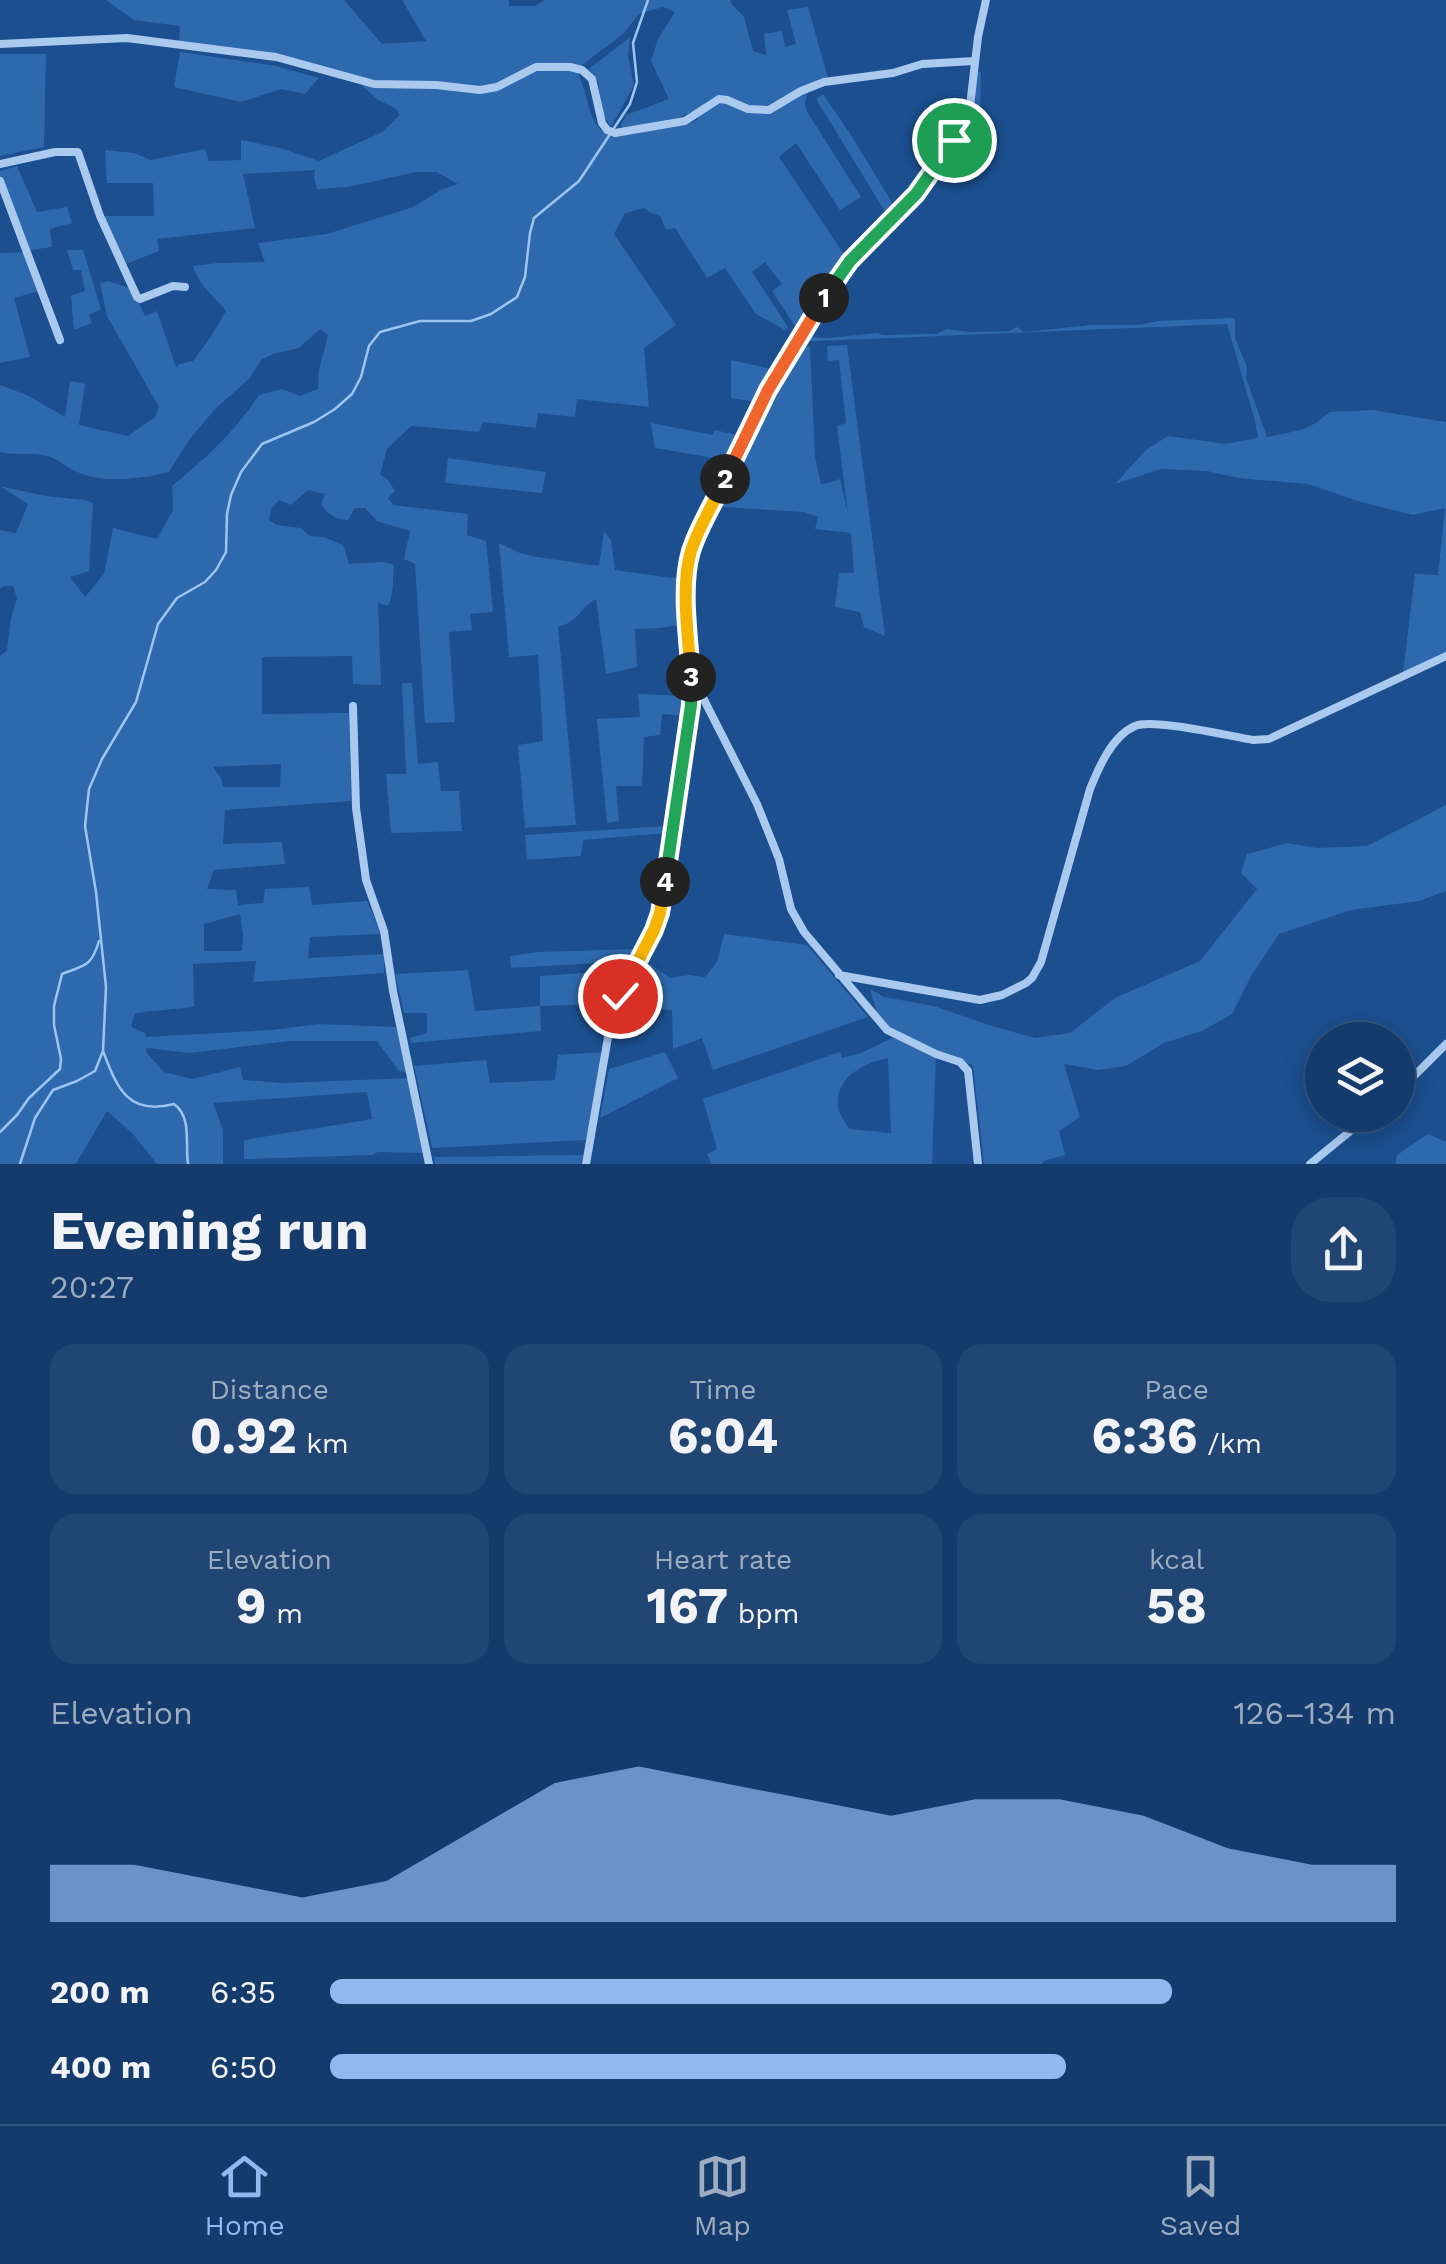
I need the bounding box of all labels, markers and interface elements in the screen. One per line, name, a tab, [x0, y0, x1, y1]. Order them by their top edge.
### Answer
pin	[912, 98, 997, 183]
icon: arrive	[927, 113, 982, 168]
pin: 1	[799, 273, 849, 323]
text: 1	[818, 281, 830, 314]
pin: 2	[700, 454, 750, 504]
text: 2	[717, 462, 733, 495]
pin: 3	[666, 652, 716, 702]
text: 3	[683, 660, 699, 693]
pin: 4	[640, 857, 690, 907]
text: 4	[656, 865, 674, 898]
pin	[578, 954, 663, 1039]
icon: check	[593, 969, 648, 1024]
map controls	[1305, 1022, 1415, 1132]
button: layers	[1305, 1022, 1415, 1132]
button: share	[1291, 1197, 1396, 1302]
text: Evening run	[50, 1198, 369, 1262]
text: 20:27	[50, 1268, 134, 1306]
text: Distance	[210, 1373, 329, 1406]
text: Time	[690, 1373, 756, 1406]
text: Pace	[1144, 1373, 1209, 1406]
text: 0.92	[190, 1406, 297, 1465]
text: 6:04	[668, 1406, 778, 1465]
text: 6:36	[1091, 1406, 1198, 1465]
text: km	[297, 1427, 349, 1460]
text: /km	[1198, 1427, 1262, 1460]
text: Elevation	[207, 1543, 332, 1576]
text: Heart rate	[654, 1543, 792, 1576]
text: kcal	[1149, 1543, 1204, 1576]
text: 9	[236, 1576, 267, 1635]
text: 167	[646, 1576, 728, 1635]
text: 58	[1146, 1576, 1207, 1635]
text: m	[267, 1597, 303, 1630]
text: bpm	[728, 1597, 800, 1630]
text: Elevation	[50, 1694, 193, 1732]
text: 126–134 m	[1233, 1694, 1396, 1732]
text: 200 m	[50, 1973, 150, 2011]
text: 6:35	[210, 1973, 276, 2011]
text: 400 m	[50, 2048, 151, 2086]
text: 6:50	[210, 2048, 277, 2086]
tab: Home	[205, 2149, 285, 2242]
tab: Map	[694, 2149, 751, 2242]
tab: Saved	[1160, 2149, 1241, 2242]

